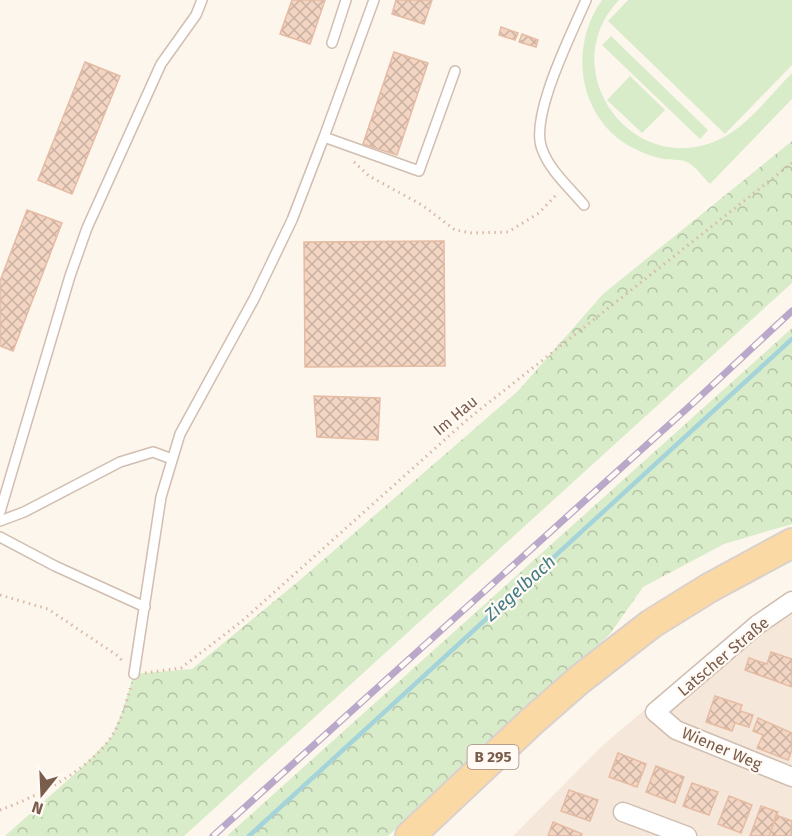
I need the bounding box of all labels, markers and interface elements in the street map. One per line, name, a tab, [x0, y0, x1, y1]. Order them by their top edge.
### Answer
street label: Im Hau	[429, 392, 481, 439]
water label: Ziegelbach	[479, 550, 560, 626]
street label: Latscher Straße	[674, 613, 773, 700]
street label: Wiener Weg	[679, 723, 765, 774]
road number: B 295	[468, 745, 518, 769]
north arrow	[12, 764, 72, 824]
text: N	[30, 797, 45, 818]

